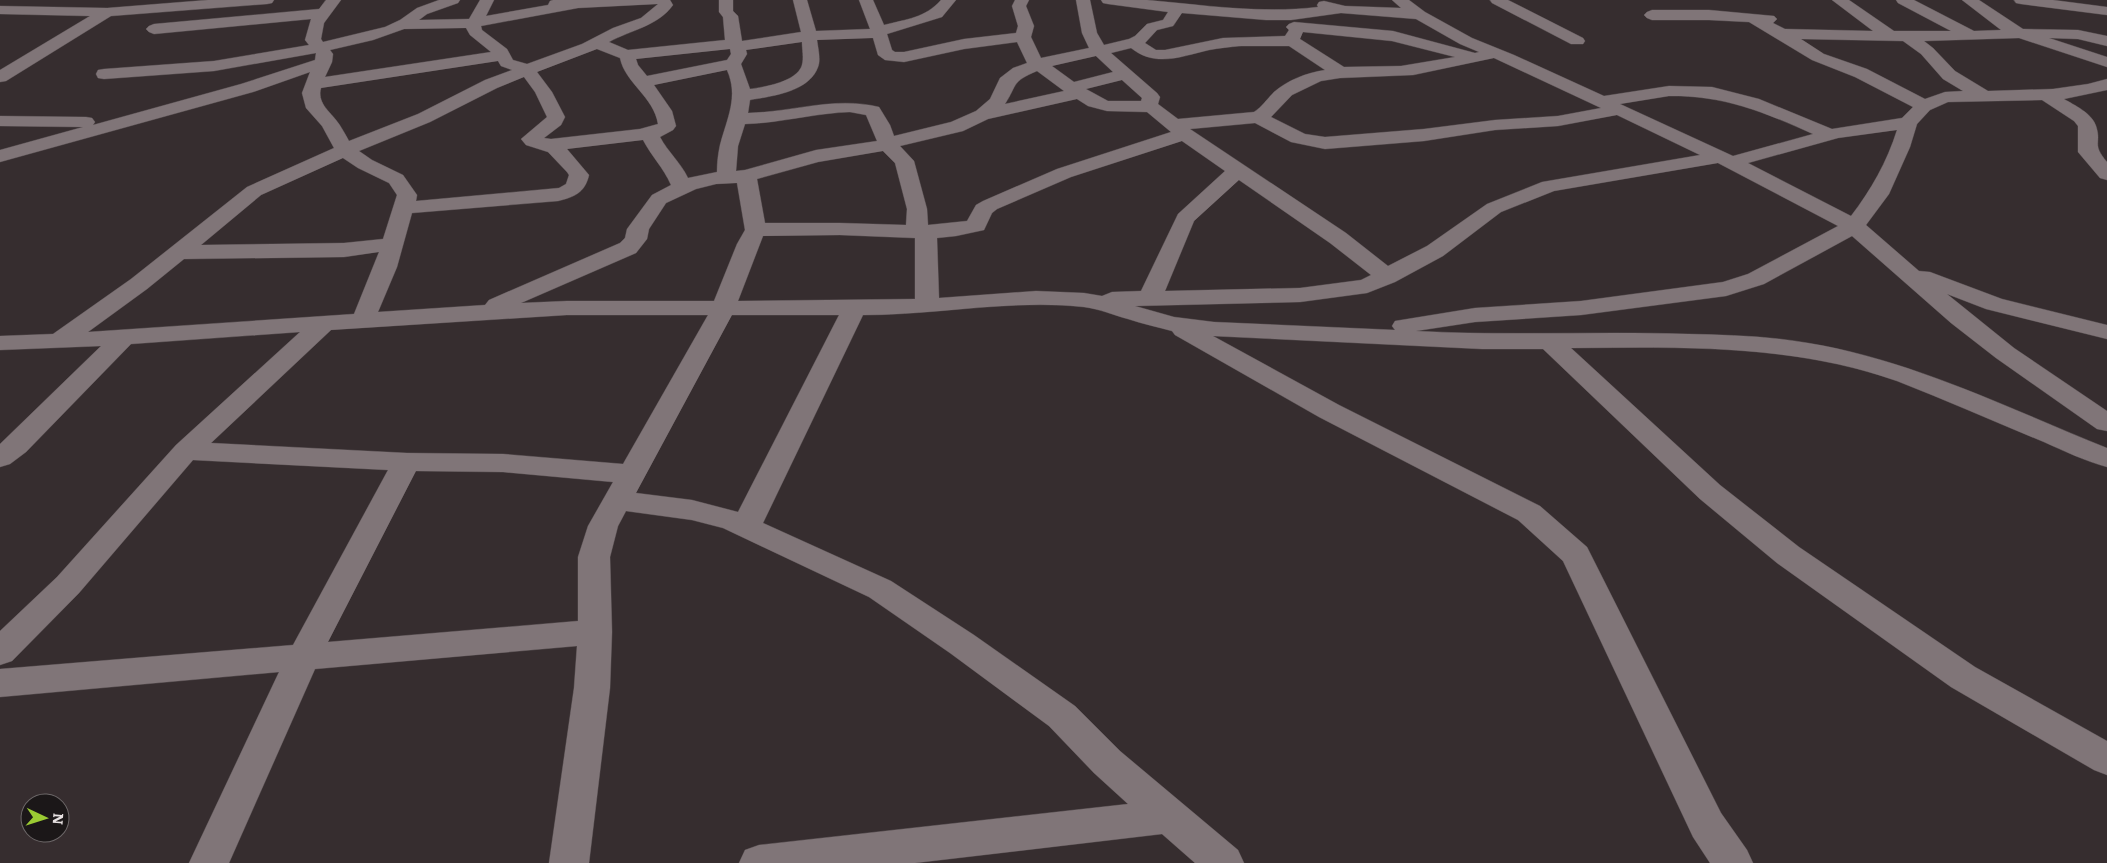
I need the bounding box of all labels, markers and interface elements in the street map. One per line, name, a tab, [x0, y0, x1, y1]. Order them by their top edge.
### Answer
north arrow	[20, 793, 70, 843]
text: N	[49, 812, 69, 826]

